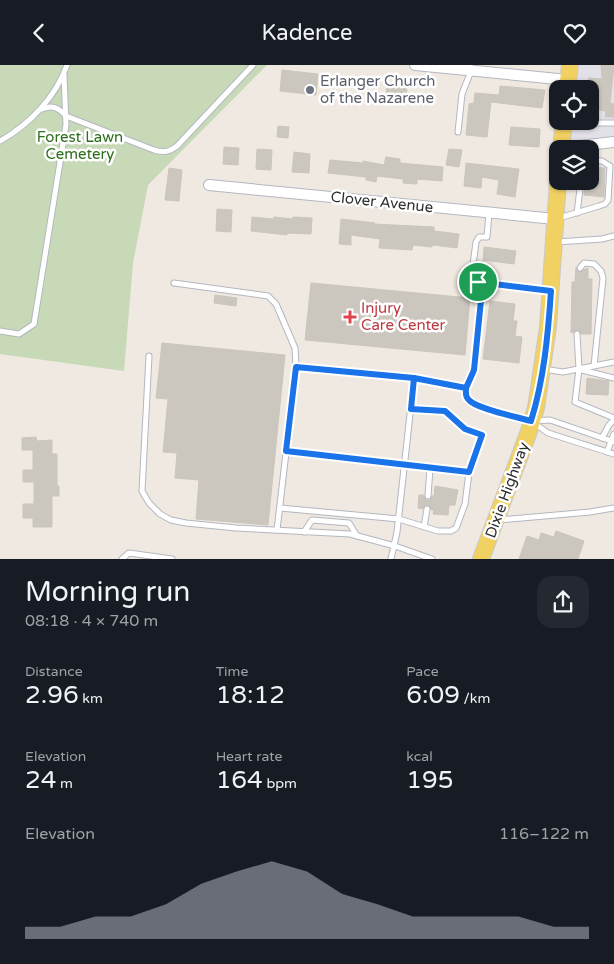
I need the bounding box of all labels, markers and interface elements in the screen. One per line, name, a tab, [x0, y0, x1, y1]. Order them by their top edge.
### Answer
icon: back	[25, 19, 53, 47]
icon: heart	[561, 19, 589, 47]
text: Kadence	[262, 20, 352, 46]
place label: Erlanger Church of the Nazarene	[320, 72, 435, 107]
map controls	[549, 80, 599, 190]
button: locate	[549, 80, 599, 130]
marker: Erlanger Church of the Nazarene	[304, 84, 316, 96]
park label: Forest Lawn Cemetery	[37, 128, 123, 163]
button: layers	[549, 140, 599, 190]
street label: Clover Avenue	[330, 188, 434, 216]
pin	[457, 261, 499, 303]
icon: arrive	[464, 268, 492, 296]
place label: Injury Care Center	[361, 299, 446, 334]
marker: Injury Care Center	[343, 310, 357, 324]
street label: Dixie Highway	[481, 440, 533, 540]
text: Morning run	[25, 575, 190, 609]
button: share	[537, 576, 589, 628]
text: 08:18 · 4 × 740 m	[25, 611, 158, 631]
text: Distance	[25, 663, 83, 680]
text: Time	[216, 663, 248, 680]
text: Pace	[406, 663, 439, 680]
text: 2.96	[25, 680, 79, 710]
text: 18:12	[216, 680, 285, 710]
text: 6:09	[406, 680, 460, 710]
text: km	[79, 690, 103, 707]
text: /km	[460, 690, 490, 707]
text: Elevation	[25, 748, 86, 765]
text: Heart rate	[216, 748, 282, 765]
text: kcal	[406, 748, 433, 765]
text: 24	[25, 765, 56, 795]
text: 164	[216, 765, 263, 795]
text: 195	[406, 765, 453, 795]
text: m	[56, 775, 73, 792]
text: bpm	[263, 775, 297, 792]
text: Elevation	[25, 824, 95, 844]
text: 116–122 m	[499, 824, 589, 844]

